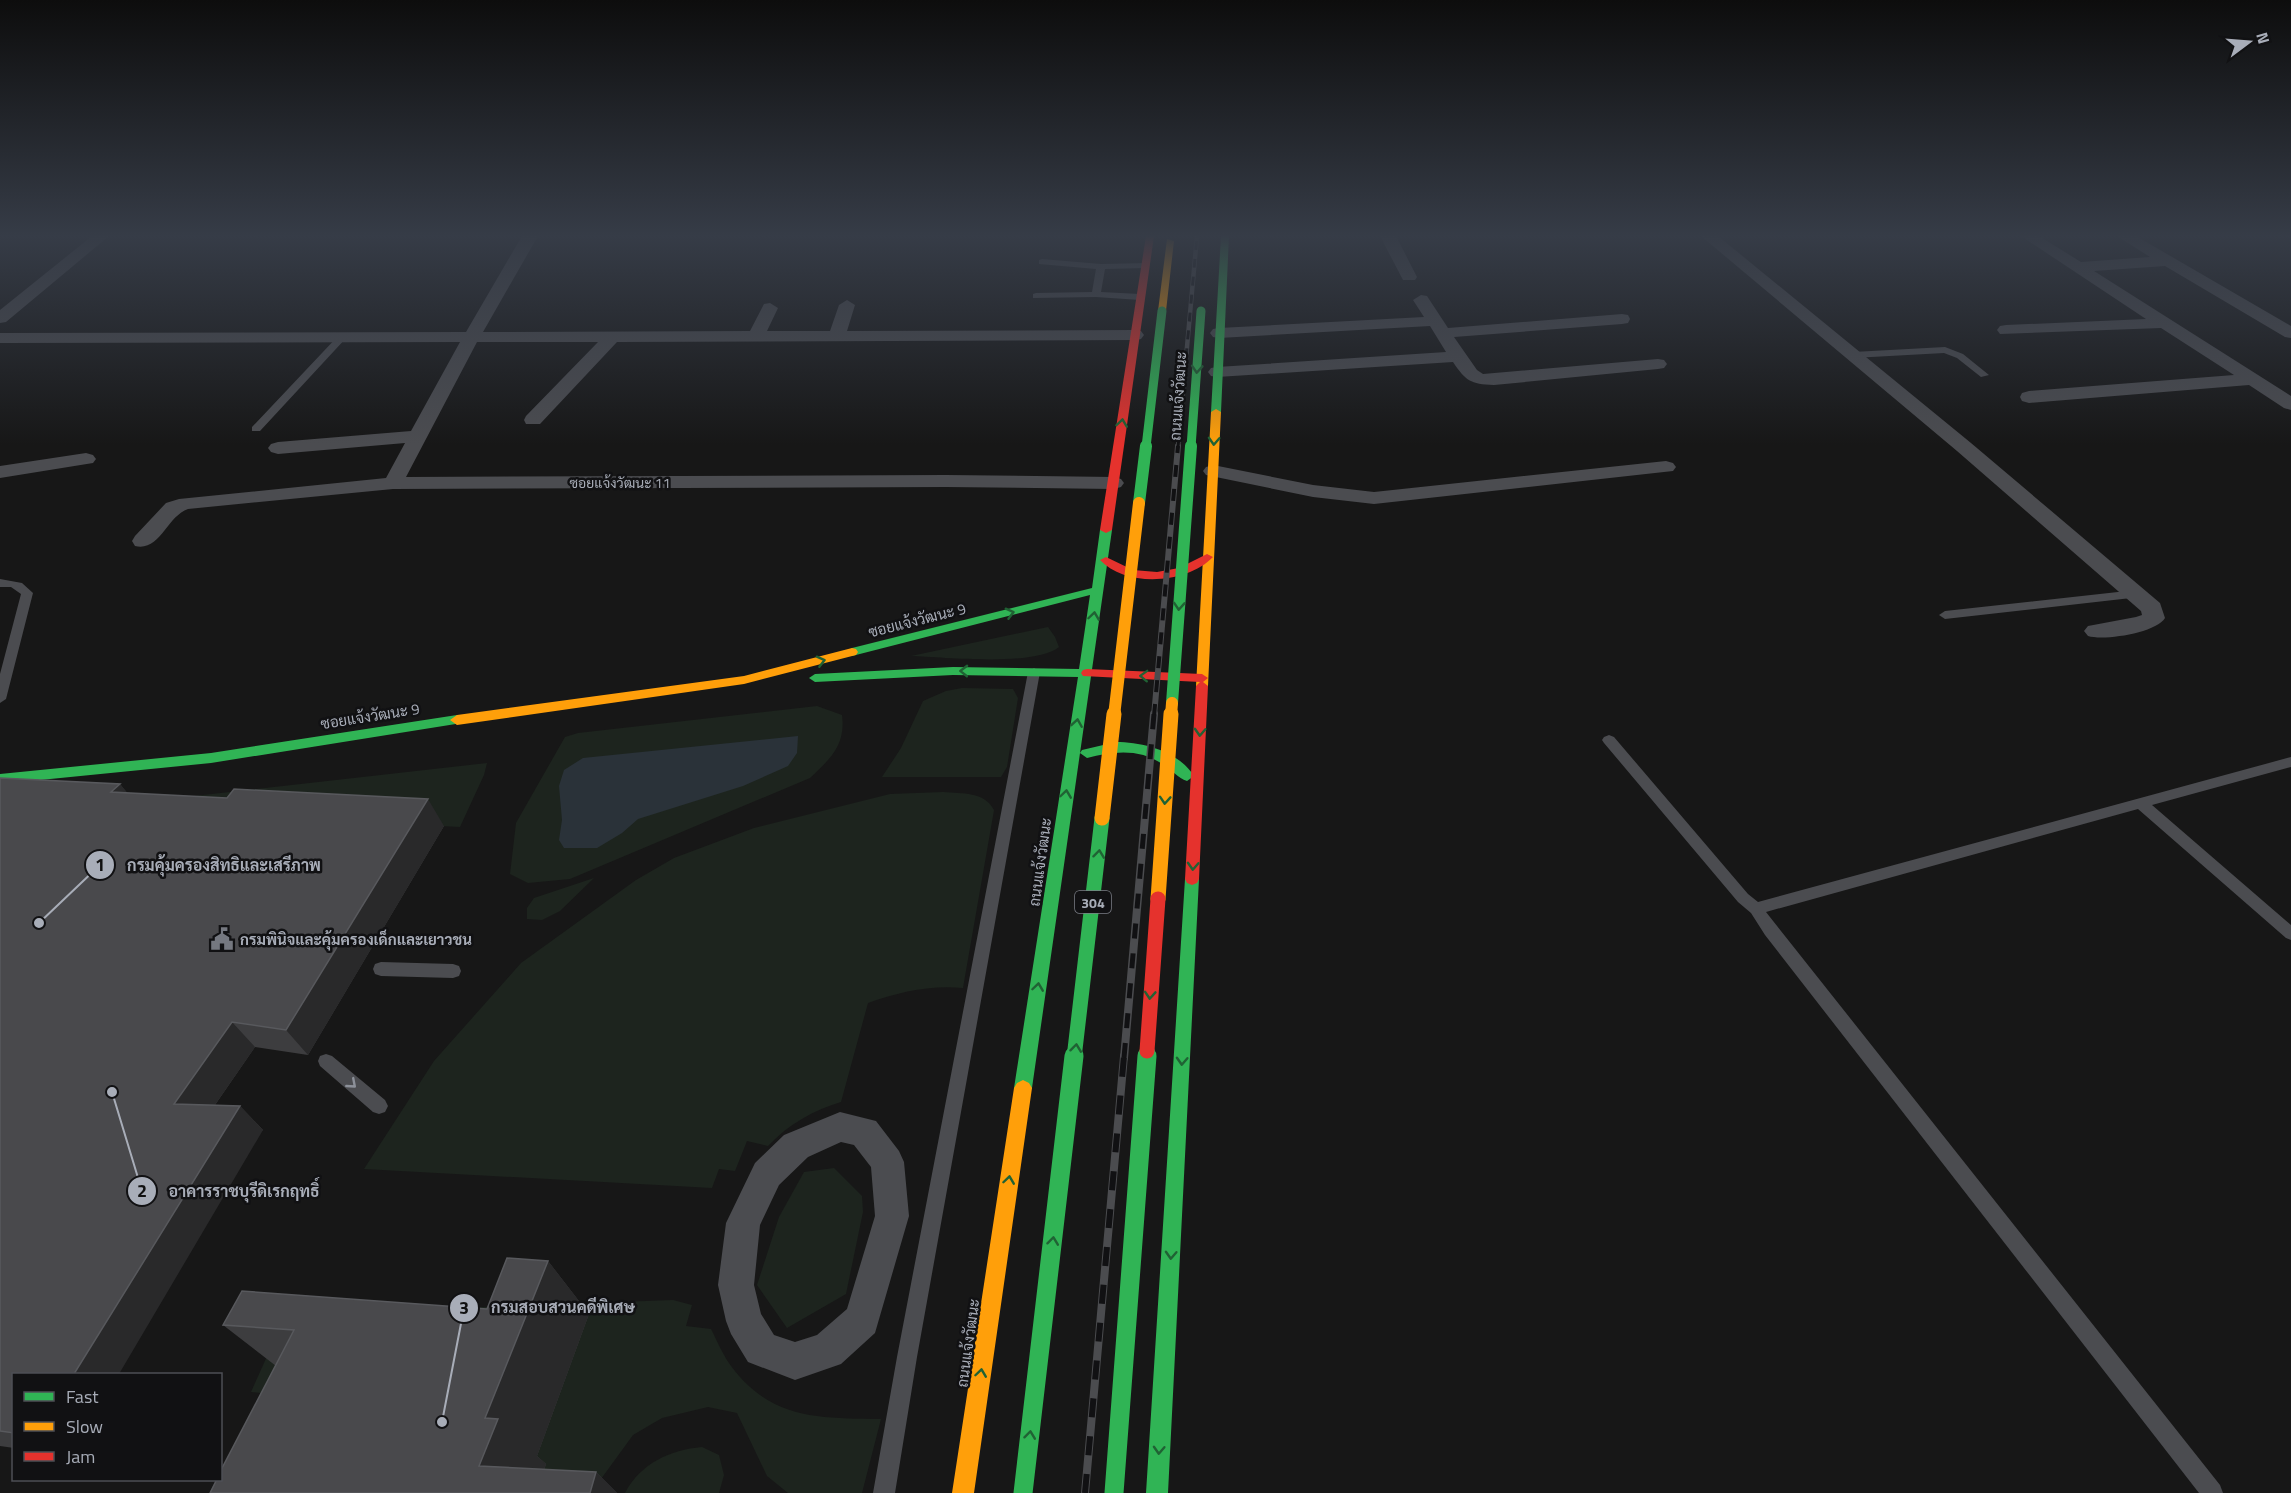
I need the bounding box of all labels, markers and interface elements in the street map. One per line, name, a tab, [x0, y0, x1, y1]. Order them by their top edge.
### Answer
north arrow	[2219, 12, 2279, 72]
text: N	[2250, 29, 2276, 47]
street label: ถนนแจ้งวัฒนะ	[1163, 351, 1193, 441]
one-way arrow	[1190, 365, 1203, 374]
one-way arrow	[1116, 418, 1128, 427]
one-way arrow	[1208, 437, 1221, 446]
street label: ซอยแจ้งวัฒนะ 11	[569, 472, 671, 493]
street label: ซอยแจ้งวัฒนะ 9	[866, 597, 968, 643]
one-way arrow	[1173, 601, 1186, 610]
one-way arrow	[1005, 608, 1015, 621]
one-way arrow	[1087, 611, 1099, 620]
one-way arrow	[816, 655, 826, 668]
one-way arrow	[959, 665, 968, 677]
one-way arrow	[1139, 669, 1148, 682]
street label: ซอยแจ้งวัฒนะ 9	[319, 697, 421, 735]
one-way arrow	[1071, 718, 1083, 727]
one-way arrow	[1193, 728, 1206, 737]
one-way arrow	[1060, 790, 1072, 799]
one-way arrow	[1159, 796, 1172, 805]
street label: ถนนแจ้งวัฒนะ	[1022, 816, 1058, 908]
callout: กรมคุ้มครองสิทธิและเสรีภาพ	[85, 848, 333, 882]
one-way arrow	[1092, 849, 1104, 858]
text: 1	[95, 851, 105, 878]
text: กรมคุ้มครองสิทธิและเสรีภาพ	[127, 853, 321, 877]
one-way arrow	[1186, 861, 1199, 870]
road number: 304	[1075, 891, 1111, 913]
public building icon: กรมพินิจและคุ้มครองเด็กและเยาวชน	[209, 926, 235, 952]
place label: กรมพินิจและคุ้มครองเด็กและเยาวชน	[240, 928, 472, 951]
one-way arrow	[1031, 982, 1043, 992]
one-way arrow	[1144, 990, 1157, 999]
one-way arrow	[1069, 1043, 1082, 1052]
one-way arrow	[1175, 1056, 1188, 1065]
one-way arrow	[345, 1077, 356, 1088]
callout: อาคารราชบุรีดิเรกฤทธิ์	[127, 1174, 332, 1208]
one-way arrow	[1003, 1175, 1015, 1185]
text: อาคารราชบุรีดิเรกฤทธิ์	[168, 1176, 320, 1203]
text: 2	[137, 1177, 147, 1204]
one-way arrow	[1046, 1237, 1059, 1246]
one-way arrow	[1164, 1251, 1177, 1260]
callout: กรมสอบสวนคดีพิเศษ	[449, 1291, 647, 1325]
text: 3	[459, 1294, 469, 1321]
text: กรมสอบสวนคดีพิเศษ	[491, 1295, 636, 1319]
street label: ถนนแจ้งวัฒนะ	[950, 1297, 986, 1389]
one-way arrow	[974, 1368, 986, 1377]
legend	[12, 1373, 222, 1481]
text: Fast	[66, 1383, 99, 1410]
text: Slow	[66, 1413, 103, 1440]
one-way arrow	[1023, 1430, 1036, 1439]
text: Jam	[66, 1443, 95, 1470]
one-way arrow	[1153, 1445, 1166, 1454]

